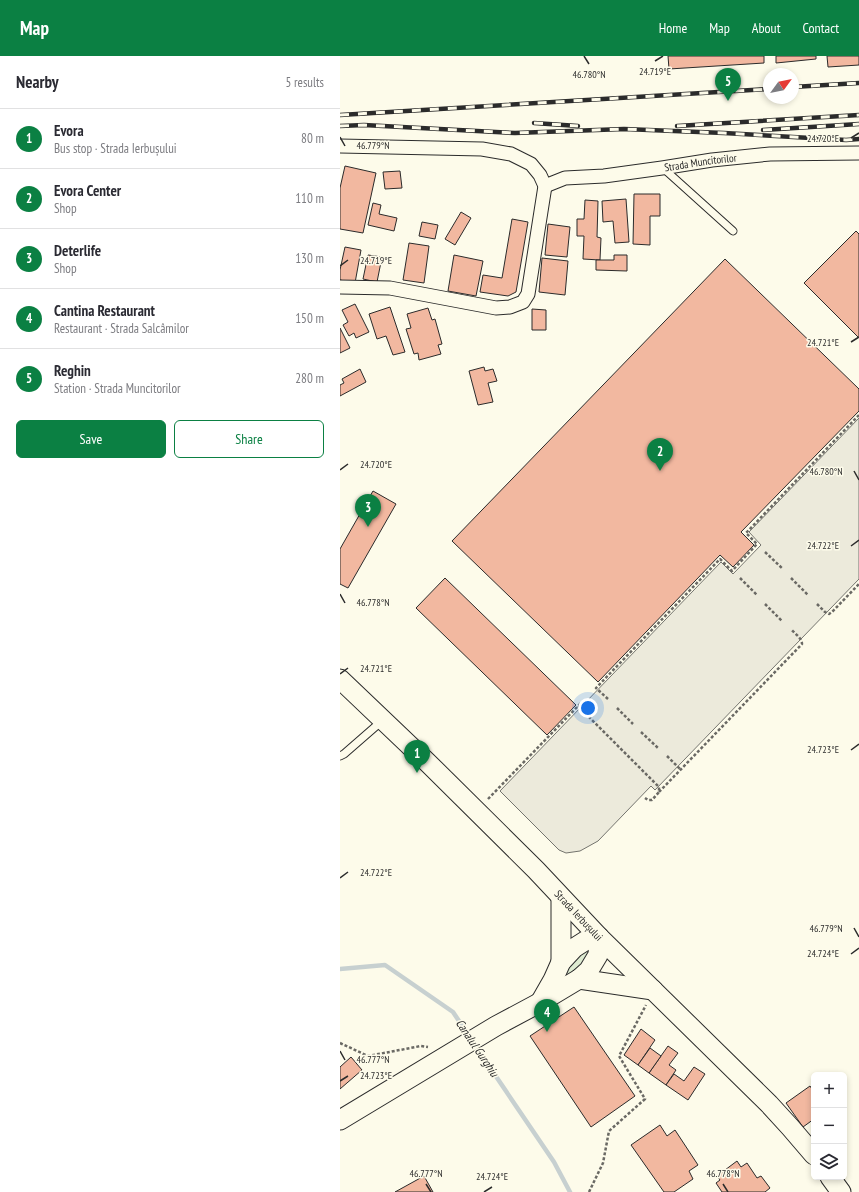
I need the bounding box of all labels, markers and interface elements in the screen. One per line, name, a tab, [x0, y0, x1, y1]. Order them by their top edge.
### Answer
text: Map	[20, 16, 49, 40]
text: Home	[659, 19, 687, 37]
text: Map	[709, 19, 730, 37]
text: About	[752, 19, 781, 37]
text: Contact	[803, 19, 839, 37]
text: 24.719°E	[639, 65, 671, 78]
text: 46.780°N	[572, 68, 606, 81]
pin: 5	[715, 68, 741, 101]
north arrow	[763, 68, 799, 104]
text: Nearby	[16, 71, 59, 93]
text: 5 results	[285, 74, 324, 91]
text: Evora	[54, 121, 84, 140]
text: 1	[26, 130, 32, 147]
text: 80 m	[301, 130, 324, 147]
text: 24.720°E	[807, 132, 839, 145]
text: 46.779°N	[356, 139, 390, 152]
text: Bus stop · Strada Ierbușului	[54, 140, 177, 157]
street label: Strada Muncitorilor	[663, 150, 737, 175]
text: Evora Center	[54, 181, 121, 200]
text: 2	[26, 190, 32, 207]
text: 110 m	[295, 190, 324, 207]
text: Shop	[54, 200, 77, 217]
text: Deterlife	[54, 241, 101, 260]
text: 3	[26, 250, 32, 267]
text: 130 m	[295, 250, 324, 267]
text: 24.719°E	[360, 254, 392, 267]
text: Shop	[54, 260, 77, 277]
text: Cantina Restaurant	[54, 301, 155, 320]
text: 4	[26, 310, 32, 327]
text: 150 m	[295, 310, 324, 327]
text: Restaurant · Strada Salcâmilor	[54, 320, 189, 337]
text: 24.721°E	[807, 336, 839, 349]
text: Reghin	[54, 361, 91, 380]
text: 5	[26, 370, 32, 387]
text: 280 m	[295, 370, 324, 387]
text: Station · Strada Muncitorilor	[54, 380, 181, 397]
button: Save	[16, 420, 166, 458]
button: Share	[174, 420, 324, 458]
pin: 2	[647, 438, 673, 471]
text: 24.720°E	[360, 458, 392, 471]
text: 46.780°N	[809, 465, 843, 478]
pin: 3	[355, 494, 381, 527]
text: 24.722°E	[807, 539, 839, 552]
text: 46.778°N	[356, 596, 390, 609]
text: 24.721°E	[360, 662, 392, 675]
your location	[578, 698, 598, 718]
pin: 1	[404, 740, 430, 773]
text: 24.723°E	[807, 743, 839, 756]
text: 24.722°E	[360, 866, 392, 879]
street label: Strada Ierbușului	[551, 887, 606, 944]
text: 46.779°N	[809, 922, 843, 935]
text: 24.724°E	[807, 947, 839, 960]
pin: 4	[534, 999, 560, 1032]
water label: Canalul Gurghiu	[453, 1016, 503, 1080]
text: 46.777°N	[356, 1053, 390, 1066]
text: 24.723°E	[360, 1069, 392, 1082]
map controls	[811, 1072, 847, 1180]
button: +	[811, 1072, 847, 1108]
button: −	[811, 1108, 847, 1144]
button: layers	[811, 1144, 847, 1180]
text: 46.777°N	[409, 1167, 443, 1180]
text: 46.778°N	[706, 1167, 740, 1180]
text: 24.724°E	[476, 1170, 508, 1183]

